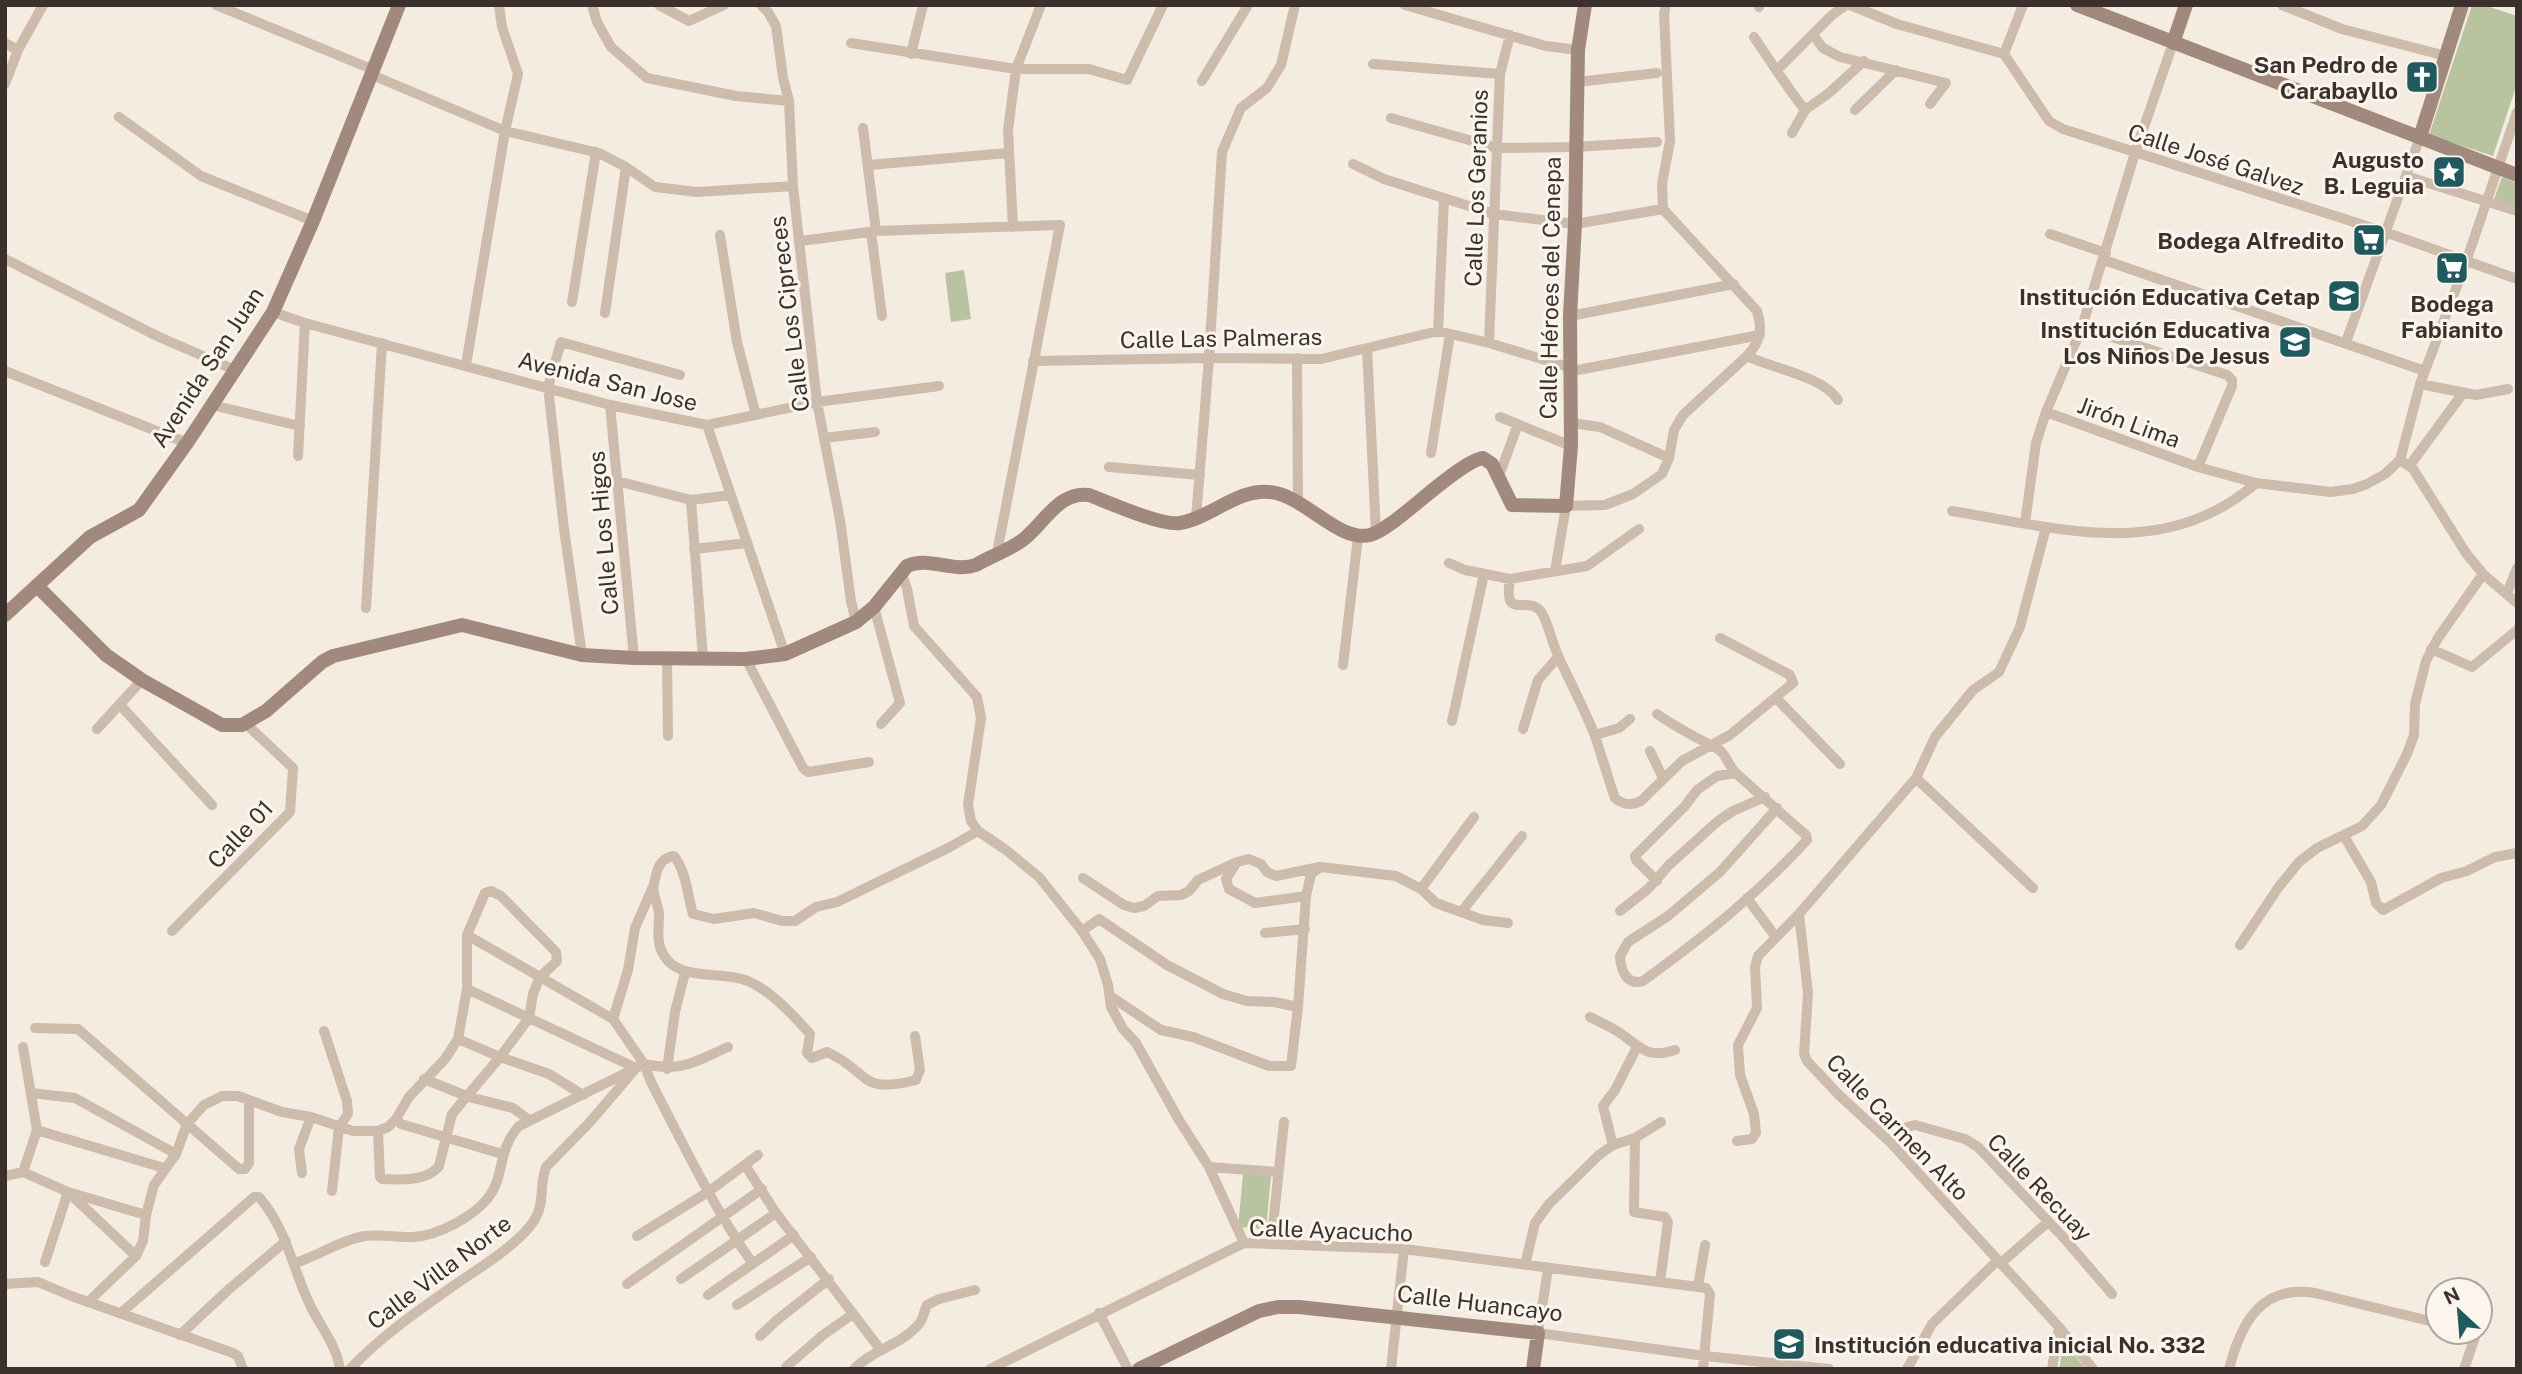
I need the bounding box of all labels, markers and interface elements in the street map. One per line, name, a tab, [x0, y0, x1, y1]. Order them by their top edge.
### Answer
place label: San Pedro de Carabayllo	[2254, 51, 2398, 104]
church icon: San Pedro de Carabayllo	[2403, 58, 2441, 96]
street label: Calle Los Geranios	[1459, 89, 1493, 287]
street label: Calle José Galvez	[2125, 118, 2307, 200]
place label: Augusto B. Leguia	[2324, 146, 2424, 199]
place icon: Augusto B. Leguia	[2430, 153, 2468, 191]
street label: Calle Héroes del Cenepa	[1534, 156, 1566, 420]
street label: Calle Los Cipreces	[764, 215, 814, 413]
supermarket icon: Bodega Alfredito	[2350, 221, 2388, 259]
place label: Bodega Alfredito	[2157, 227, 2344, 254]
supermarket icon: Bodega Fabianito	[2433, 249, 2471, 287]
school or university icon: Institución Educativa Cetap	[2325, 277, 2363, 315]
street label: Avenida San Juan	[145, 282, 269, 452]
place label: Institución Educativa Cetap	[2019, 283, 2320, 310]
place label: Bodega Fabianito	[2401, 290, 2503, 343]
place label: Institución Educativa Los Niños De Jesus	[2040, 316, 2270, 369]
street label: Calle Las Palmeras	[1120, 323, 1322, 353]
school or university icon: Institución Educativa Los Niños De Jesus	[2276, 323, 2314, 361]
street label: Avenida San Jose	[516, 346, 700, 416]
street label: Jirón Lima	[2074, 391, 2184, 453]
street label: Calle Los Higos	[582, 450, 624, 616]
street label: Calle 01	[202, 794, 278, 874]
street label: Calle Carmen Alto	[1821, 1048, 1975, 1206]
street label: Calle Recuay	[1982, 1128, 2098, 1246]
street label: Calle Villa Norte	[362, 1209, 516, 1335]
street label: Calle Ayacucho	[1249, 1214, 1413, 1246]
north arrow	[2424, 1276, 2494, 1346]
street label: Calle Huancayo	[1396, 1279, 1564, 1327]
text: N	[2440, 1283, 2463, 1309]
school or university icon: Institución educativa inicial No. 332	[1770, 1325, 1808, 1363]
place label: Institución educativa inicial No. 332	[1814, 1331, 2205, 1358]

